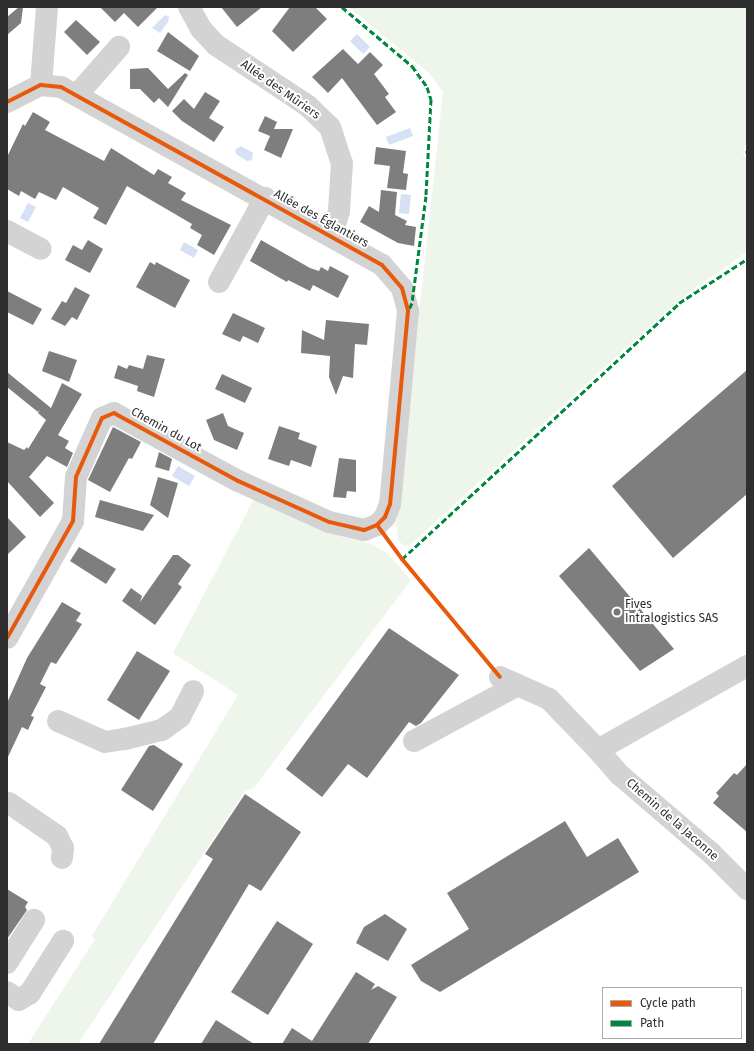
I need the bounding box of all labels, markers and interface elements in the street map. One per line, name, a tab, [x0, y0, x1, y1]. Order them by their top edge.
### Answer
street label: Allée des Mûriers	[238, 57, 322, 123]
street label: Allée des Églantiers	[271, 187, 371, 251]
street label: Chemin du Lot	[128, 405, 204, 455]
place label: Fives Intralogistics SAS	[625, 598, 718, 626]
marker: Fives Intralogistics SAS	[612, 607, 622, 617]
street label: Chemin de la Jaconne	[623, 776, 721, 864]
legend	[602, 987, 742, 1039]
text: Cycle path	[640, 996, 696, 1010]
text: Path	[640, 1016, 664, 1030]

